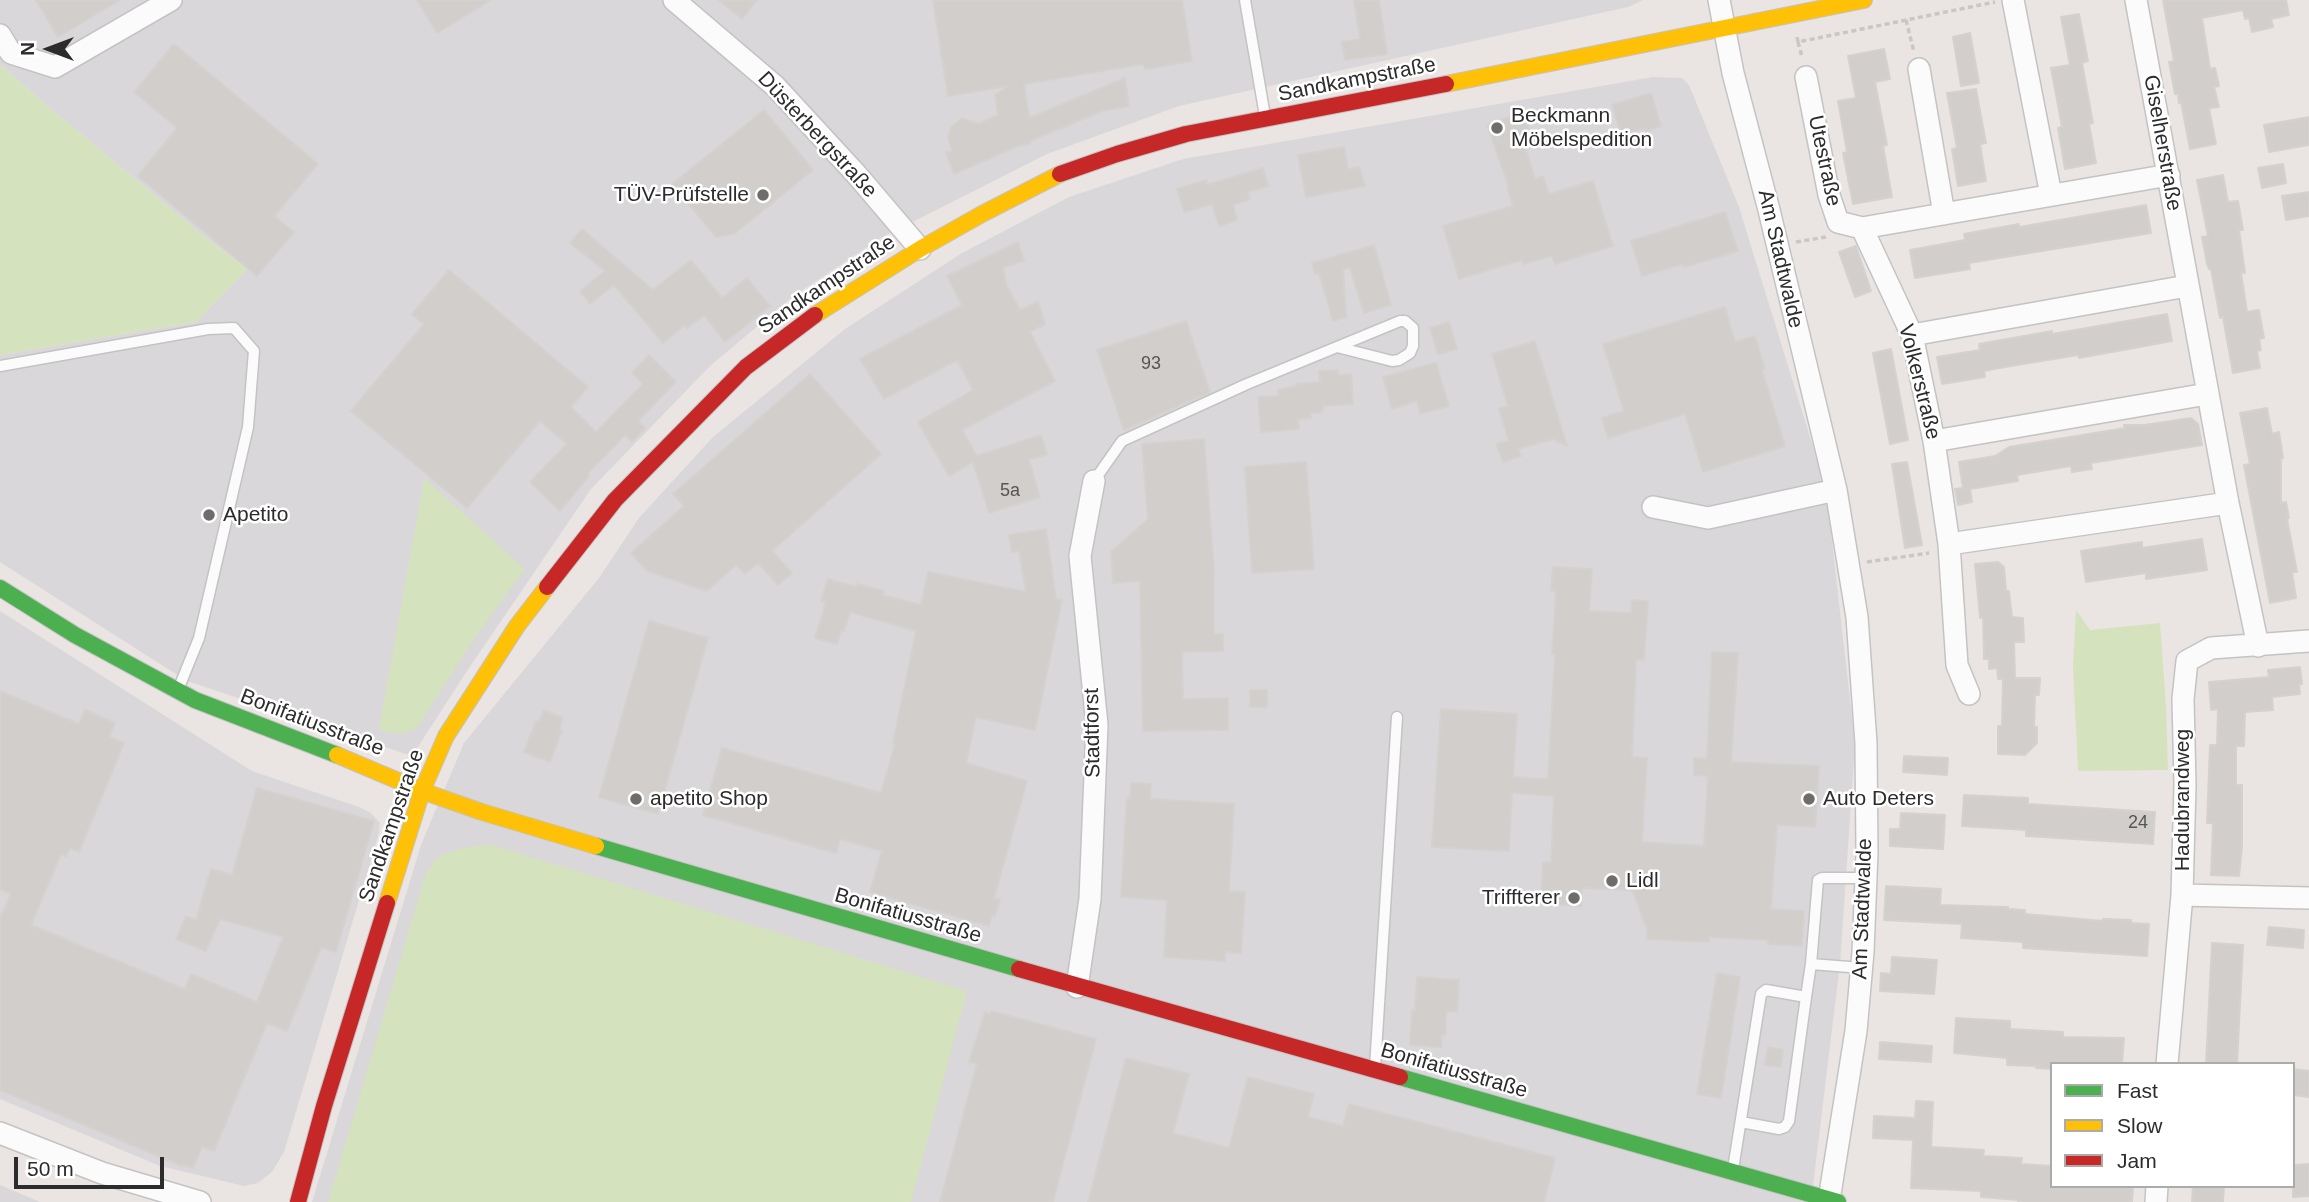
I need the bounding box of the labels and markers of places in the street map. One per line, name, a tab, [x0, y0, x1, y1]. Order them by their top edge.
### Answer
place label: Beckmann Möbelspedition	[1511, 103, 1652, 153]
marker: Beckmann Möbelspedition	[1489, 120, 1505, 136]
place label: TÜV-Prüfstelle	[614, 182, 749, 208]
marker: TÜV-Prüfstelle	[755, 187, 771, 203]
place label: Apetito	[223, 502, 288, 528]
marker: Apetito	[201, 507, 217, 523]
place label: apetito Shop	[650, 786, 768, 812]
place label: Auto Deters	[1823, 786, 1934, 812]
marker: apetito Shop	[628, 791, 644, 807]
marker: Auto Deters	[1801, 791, 1817, 807]
place label: Lidl	[1626, 868, 1659, 894]
marker: Lidl	[1604, 873, 1620, 889]
place label: Triffterer	[1482, 885, 1560, 911]
marker: Triffterer	[1566, 890, 1582, 906]

